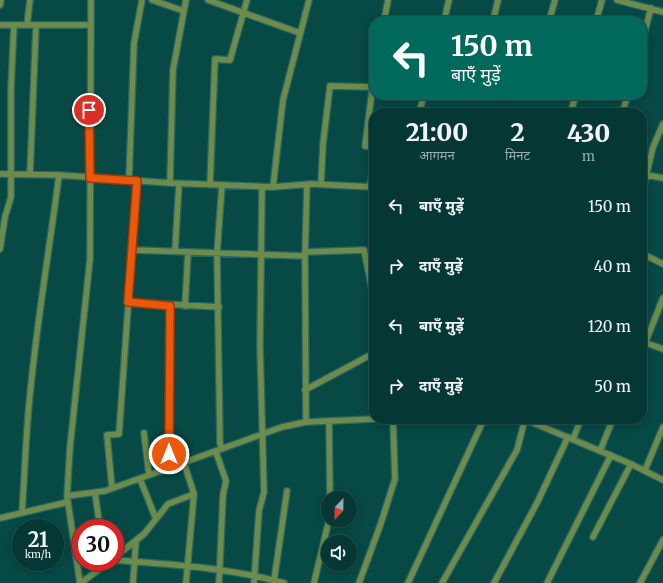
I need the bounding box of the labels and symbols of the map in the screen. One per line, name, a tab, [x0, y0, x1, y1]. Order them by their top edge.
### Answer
pin	[72, 93, 106, 127]
position arrow	[148, 433, 190, 475]
north arrow	[321, 491, 357, 527]
speed limit sign: 30	[72, 519, 124, 571]

